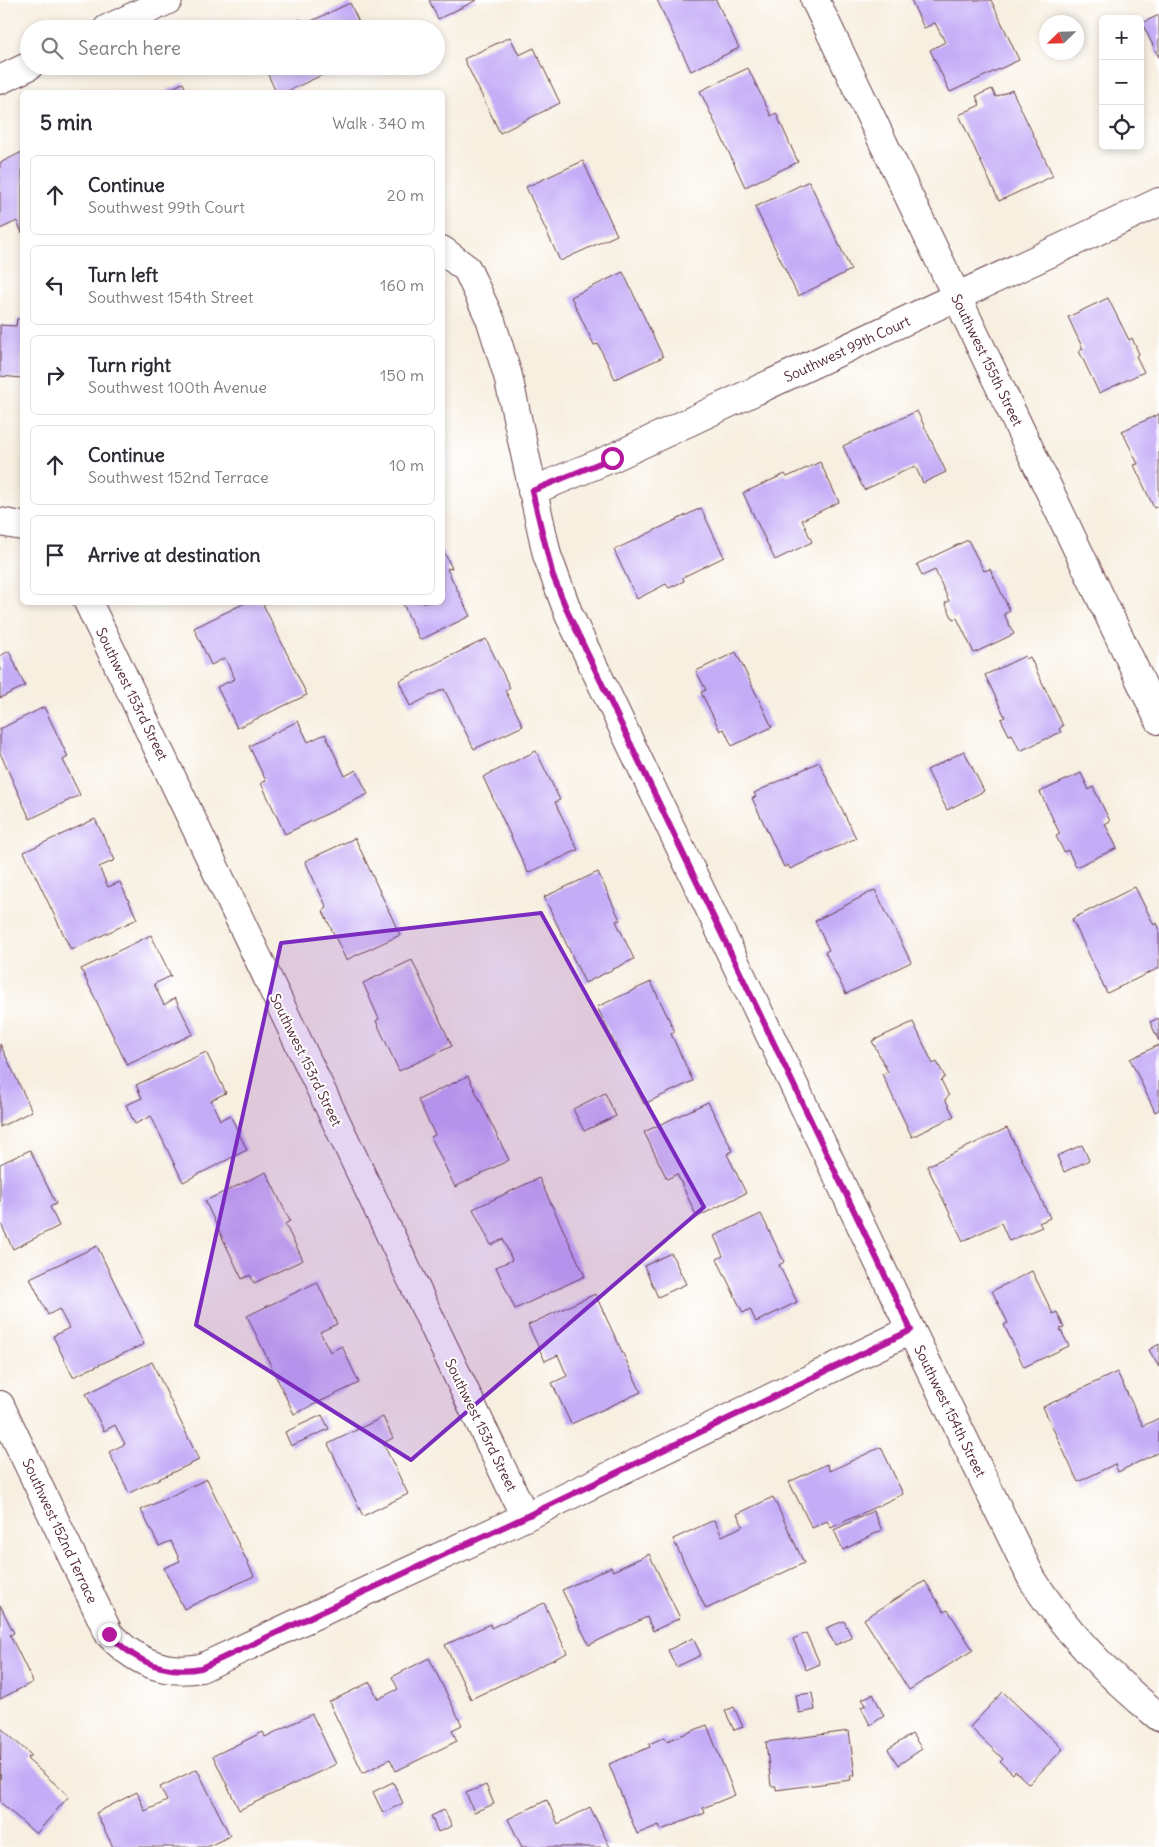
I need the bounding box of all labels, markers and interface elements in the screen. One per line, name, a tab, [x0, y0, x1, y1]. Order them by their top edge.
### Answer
north arrow	[1039, 15, 1084, 60]
map controls	[1099, 15, 1144, 150]
button: +	[1099, 15, 1144, 60]
search box	[20, 20, 445, 75]
icon: search	[38, 34, 66, 62]
text: Search here	[78, 36, 181, 60]
button: −	[1099, 60, 1144, 105]
button: locate	[1099, 105, 1144, 150]
text: 5 min	[40, 109, 92, 136]
text: Walk · 340 m	[332, 113, 425, 133]
text: Continue	[88, 173, 165, 197]
icon: ahead	[41, 181, 69, 209]
text: 20 m	[387, 185, 424, 205]
text: Southwest 99th Court	[88, 197, 245, 217]
text: Turn left	[88, 263, 158, 287]
icon: left	[41, 271, 69, 299]
text: 160 m	[380, 275, 424, 295]
text: Southwest 154th Street	[88, 287, 253, 307]
street label: Southwest 155th Street	[947, 291, 1027, 429]
street label: Southwest 99th Court	[781, 312, 913, 386]
text: Turn right	[88, 353, 171, 377]
icon: right	[41, 361, 69, 389]
text: 150 m	[380, 365, 424, 385]
text: Southwest 100th Avenue	[88, 377, 267, 397]
text: Continue	[88, 443, 165, 467]
route start	[601, 447, 624, 470]
icon: ahead	[41, 451, 69, 479]
text: 10 m	[389, 455, 424, 475]
text: Southwest 152nd Terrace	[88, 467, 269, 487]
icon: arrive	[41, 541, 69, 569]
text: Arrive at destination	[88, 543, 261, 567]
street label: Southwest 153rd Street	[92, 625, 172, 764]
street label: Southwest 153rd Street	[266, 991, 346, 1130]
street label: Southwest 154th Street	[910, 1342, 990, 1480]
street label: Southwest 153rd Street	[441, 1356, 521, 1495]
street label: Southwest 152nd Terrace	[18, 1456, 102, 1606]
route end	[98, 1623, 121, 1646]

